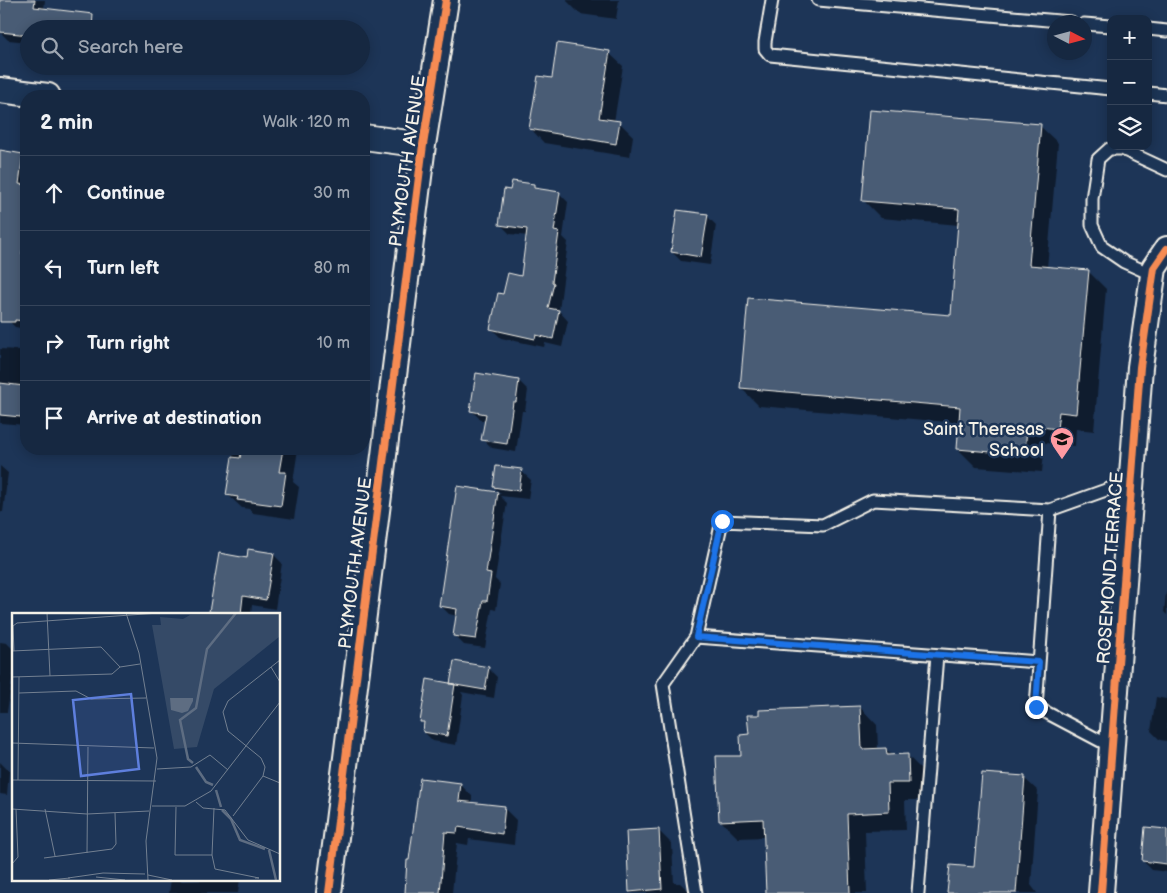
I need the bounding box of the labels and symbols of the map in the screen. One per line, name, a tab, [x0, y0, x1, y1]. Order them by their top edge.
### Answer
north arrow	[1047, 15, 1092, 60]
street label: PLYMOUTH AVENUE	[385, 74, 430, 248]
place label: Saint Theresas School	[923, 419, 1044, 461]
school or university icon: Saint Theresas School	[1049, 426, 1075, 460]
street label: ROSEMOND TERRACE	[1093, 471, 1128, 665]
street label: PLYMOUTH AVENUE	[335, 476, 376, 650]
route start	[711, 510, 734, 533]
inset map	[12, 613, 280, 880]
route end	[1025, 696, 1048, 719]

